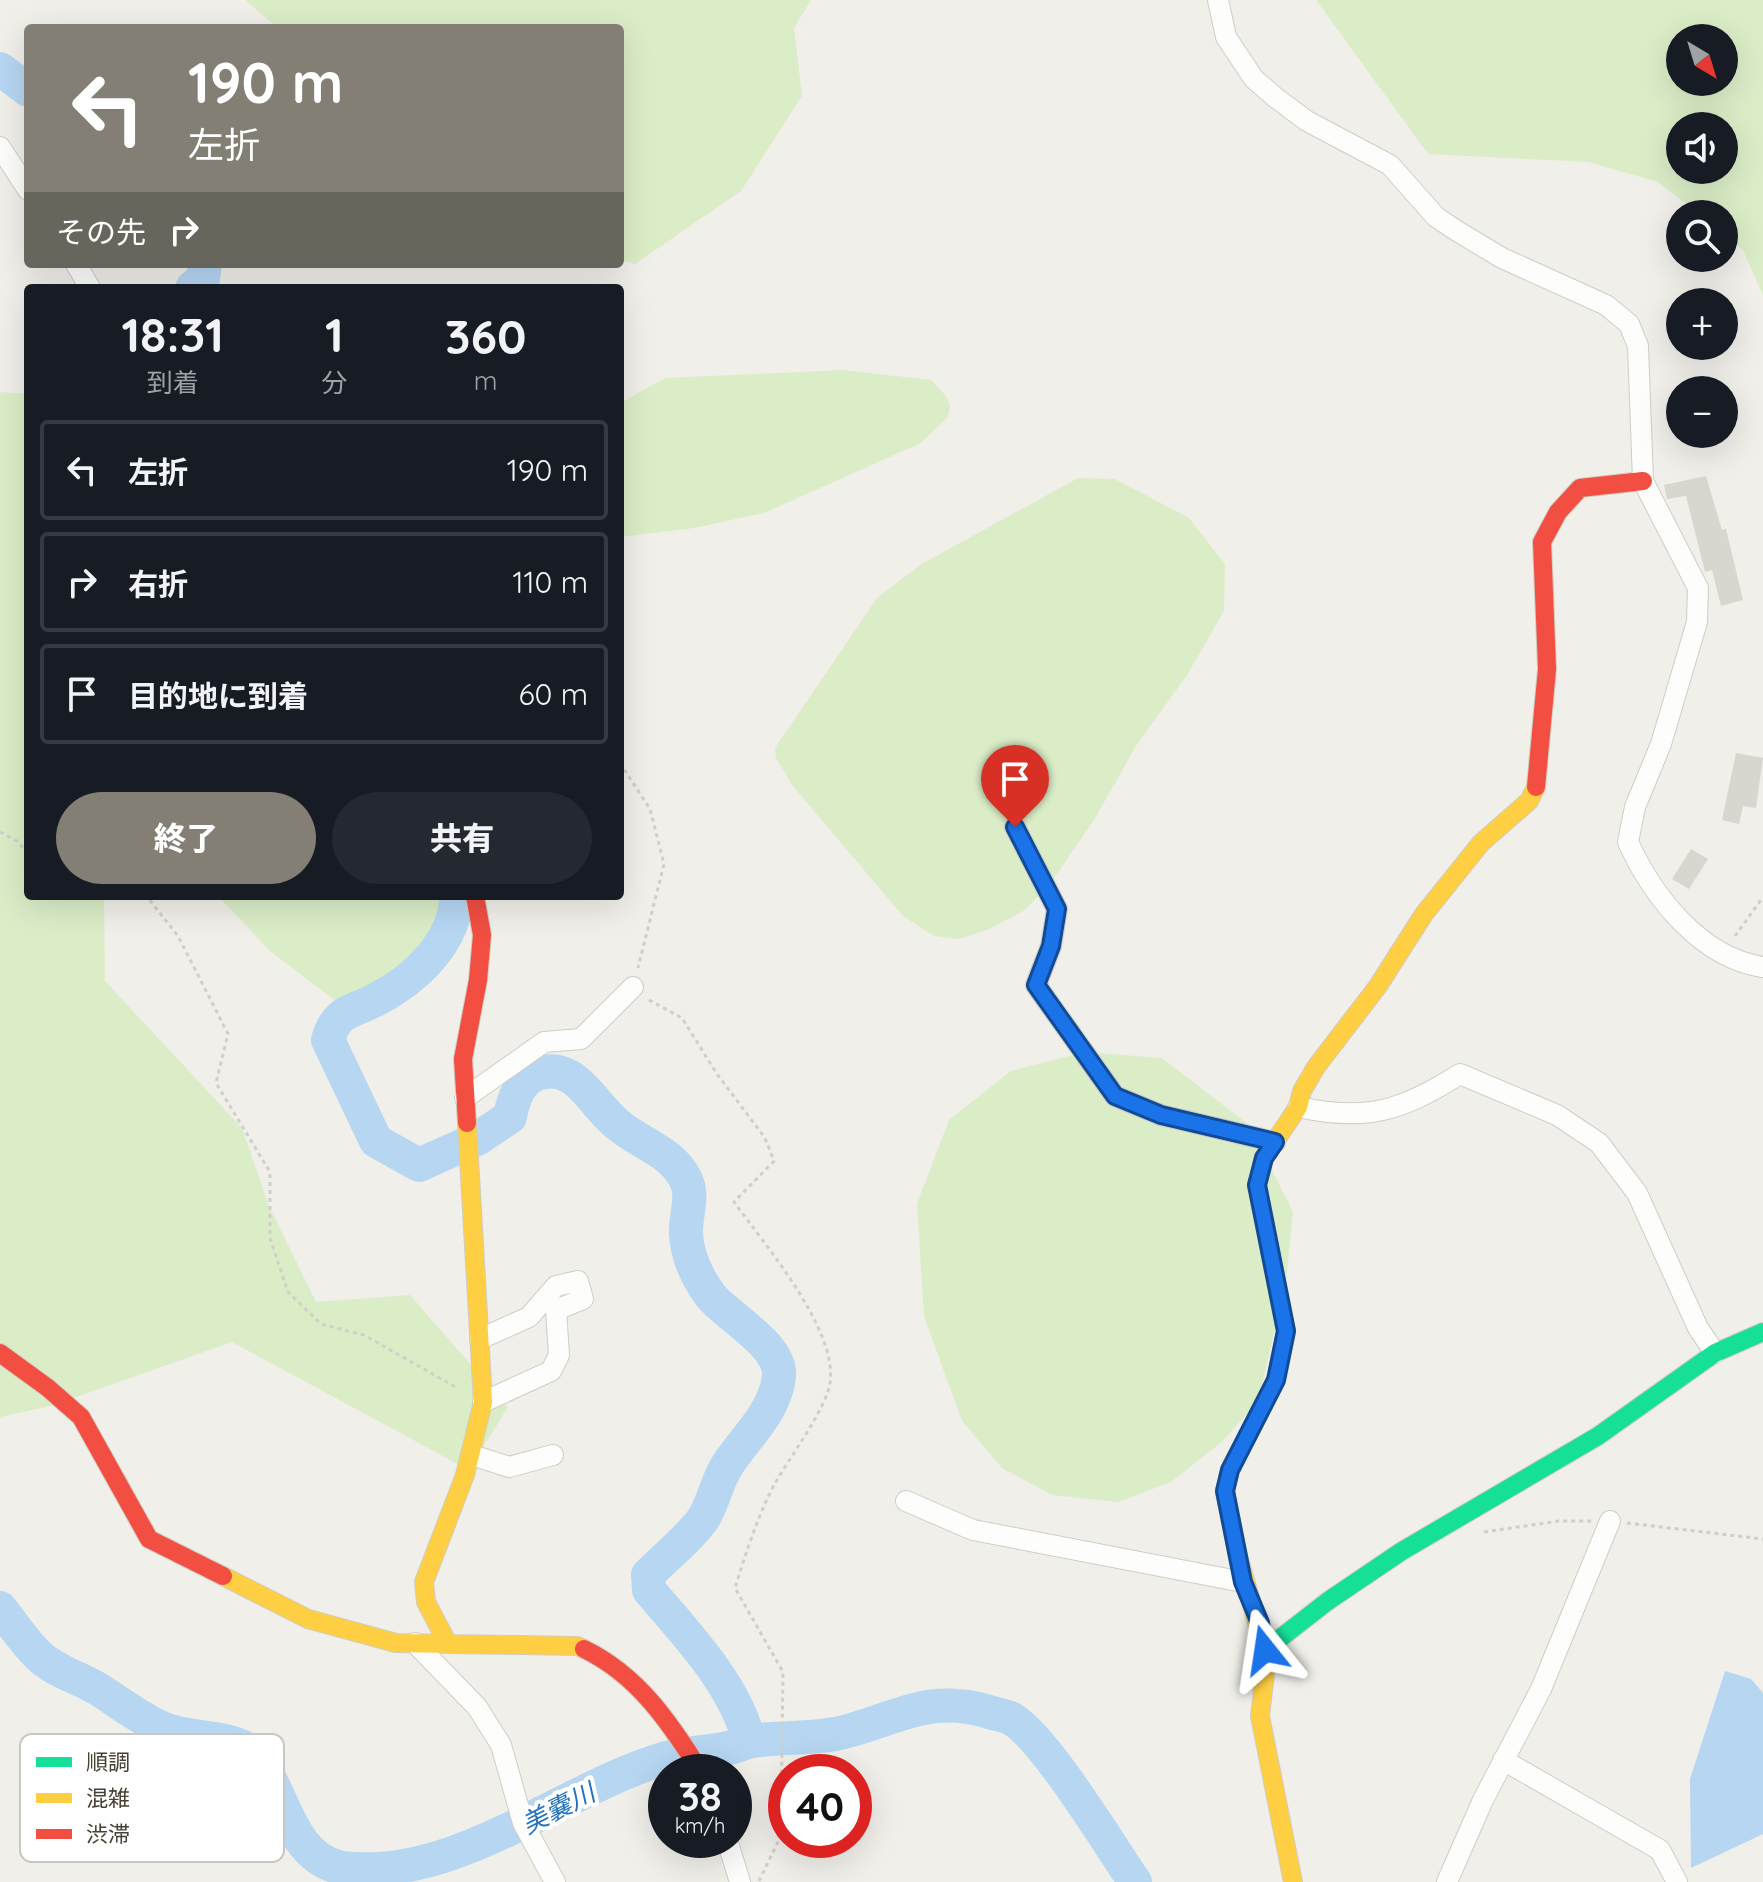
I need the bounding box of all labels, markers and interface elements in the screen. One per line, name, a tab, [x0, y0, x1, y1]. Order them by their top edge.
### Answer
north arrow	[1666, 24, 1738, 96]
map controls	[1666, 24, 1738, 448]
text: 190 m	[188, 47, 343, 117]
icon: left	[56, 56, 160, 160]
button: sound	[1666, 112, 1738, 184]
text: 左折	[188, 122, 260, 167]
button: search	[1666, 200, 1738, 272]
icon: right	[162, 208, 206, 252]
text: その先	[56, 213, 146, 251]
button: +	[1666, 288, 1738, 360]
text: 18:31	[121, 304, 224, 364]
text: 1	[325, 304, 344, 364]
text: 360	[445, 306, 527, 366]
text: m	[474, 364, 498, 397]
text: 到着	[147, 366, 199, 399]
text: 分	[321, 366, 347, 399]
button: −	[1666, 376, 1738, 448]
icon: left	[60, 448, 104, 492]
text: 190 m	[507, 451, 588, 489]
text: 左折	[128, 453, 188, 491]
icon: right	[60, 560, 104, 604]
text: 110 m	[512, 563, 588, 601]
text: 右折	[128, 565, 188, 603]
icon: arrive	[60, 672, 104, 716]
text: 60 m	[518, 675, 588, 713]
text: 目的地に到着	[128, 677, 308, 715]
pin	[981, 745, 1049, 827]
icon: arrive	[993, 757, 1037, 801]
button: 終了	[56, 792, 316, 884]
button: 共有	[332, 792, 592, 884]
position arrow	[1223, 1608, 1307, 1692]
legend	[20, 1734, 284, 1862]
text: 順調	[86, 1748, 130, 1776]
speed limit sign: 40	[768, 1754, 872, 1858]
text: 38	[678, 1771, 722, 1821]
water label: 美嚢川	[516, 1774, 603, 1840]
text: 混雑	[86, 1784, 130, 1812]
text: km/h	[675, 1813, 725, 1838]
text: 渋滞	[86, 1820, 130, 1848]

